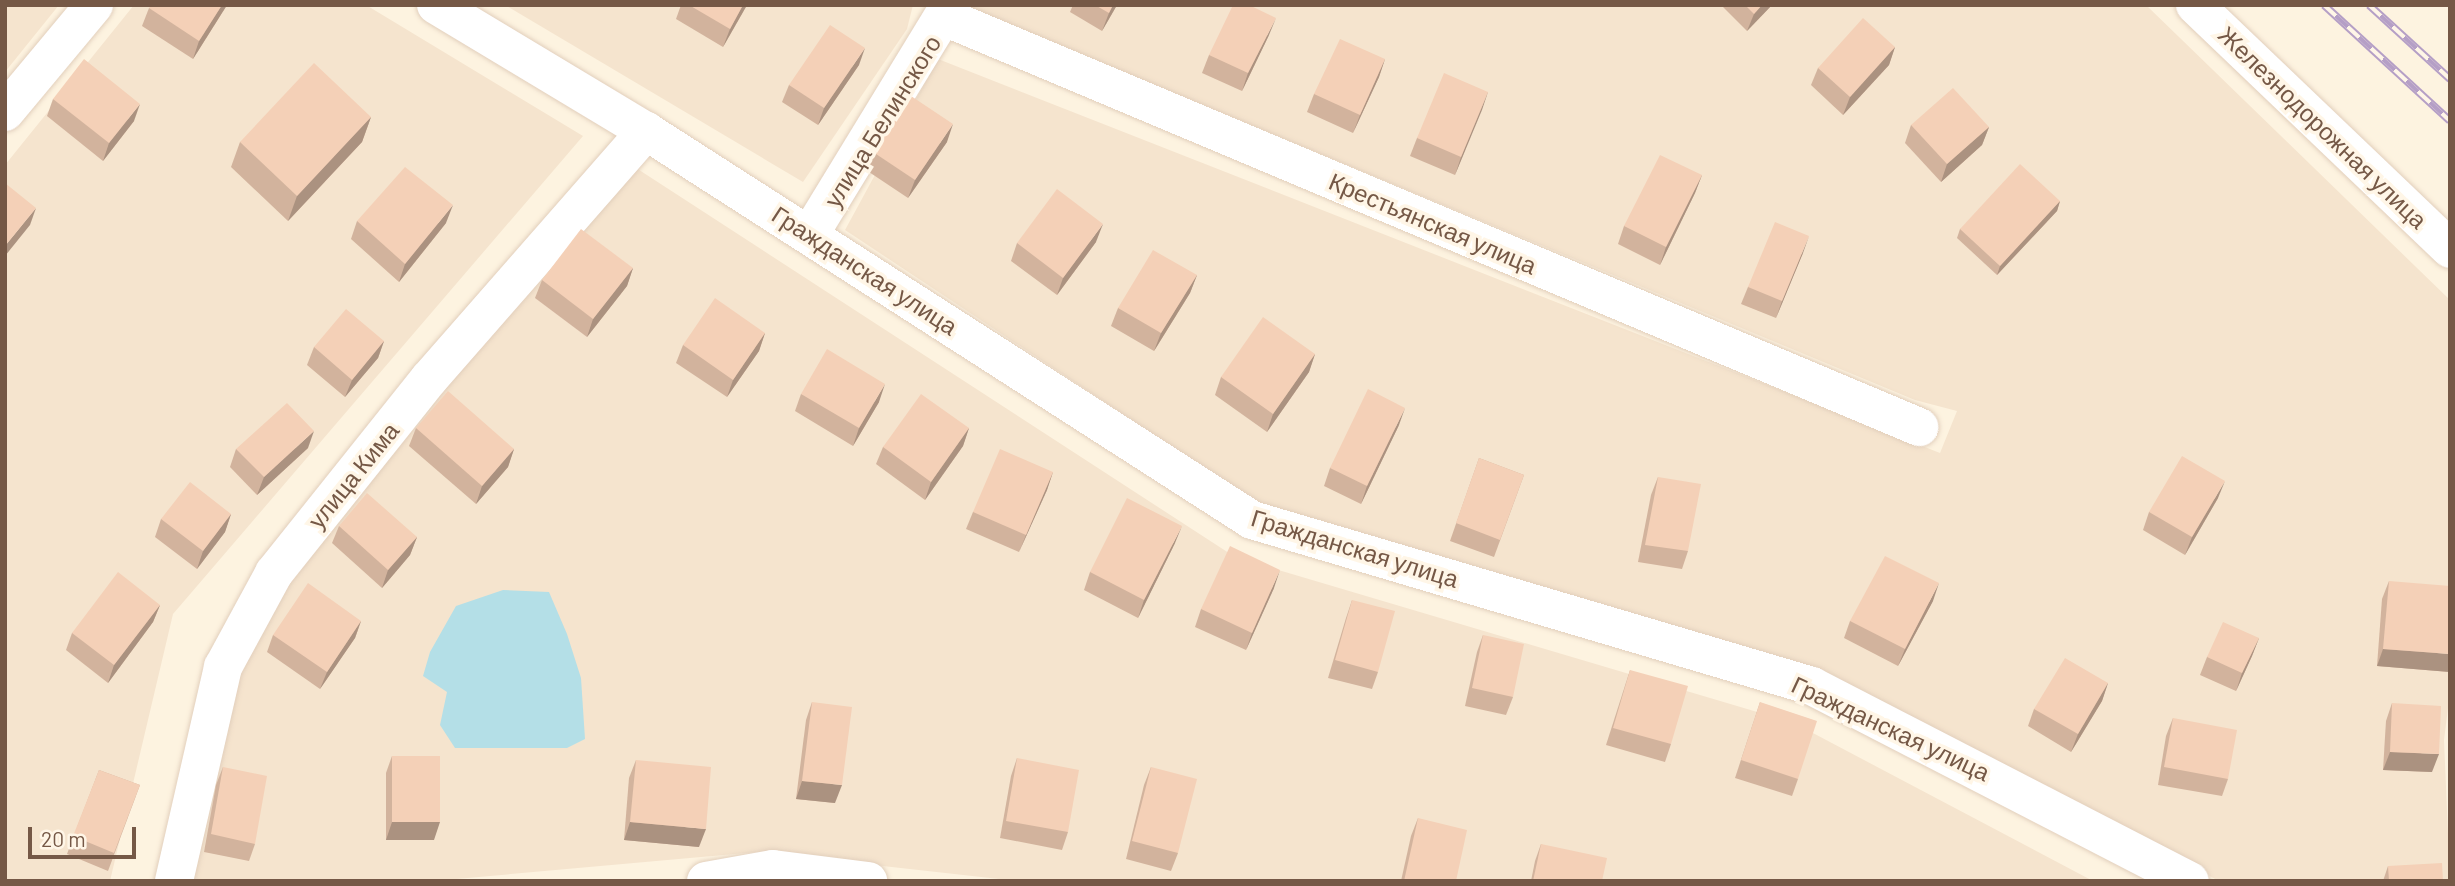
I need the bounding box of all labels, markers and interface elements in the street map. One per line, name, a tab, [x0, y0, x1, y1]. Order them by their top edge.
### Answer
street label: Железнодорожная улица	[2213, 20, 2433, 234]
street label: улица Белинского	[817, 30, 947, 212]
street label: Крестьянская улица	[1325, 166, 1541, 280]
street label: Гражданская улица	[767, 199, 963, 341]
street label: улица Кима	[302, 416, 404, 534]
street label: Гражданская улица	[1248, 503, 1462, 593]
street label: Гражданская улица	[1787, 669, 1995, 787]
scale bar	[32, 812, 140, 856]
text: 20 m	[41, 826, 86, 851]

